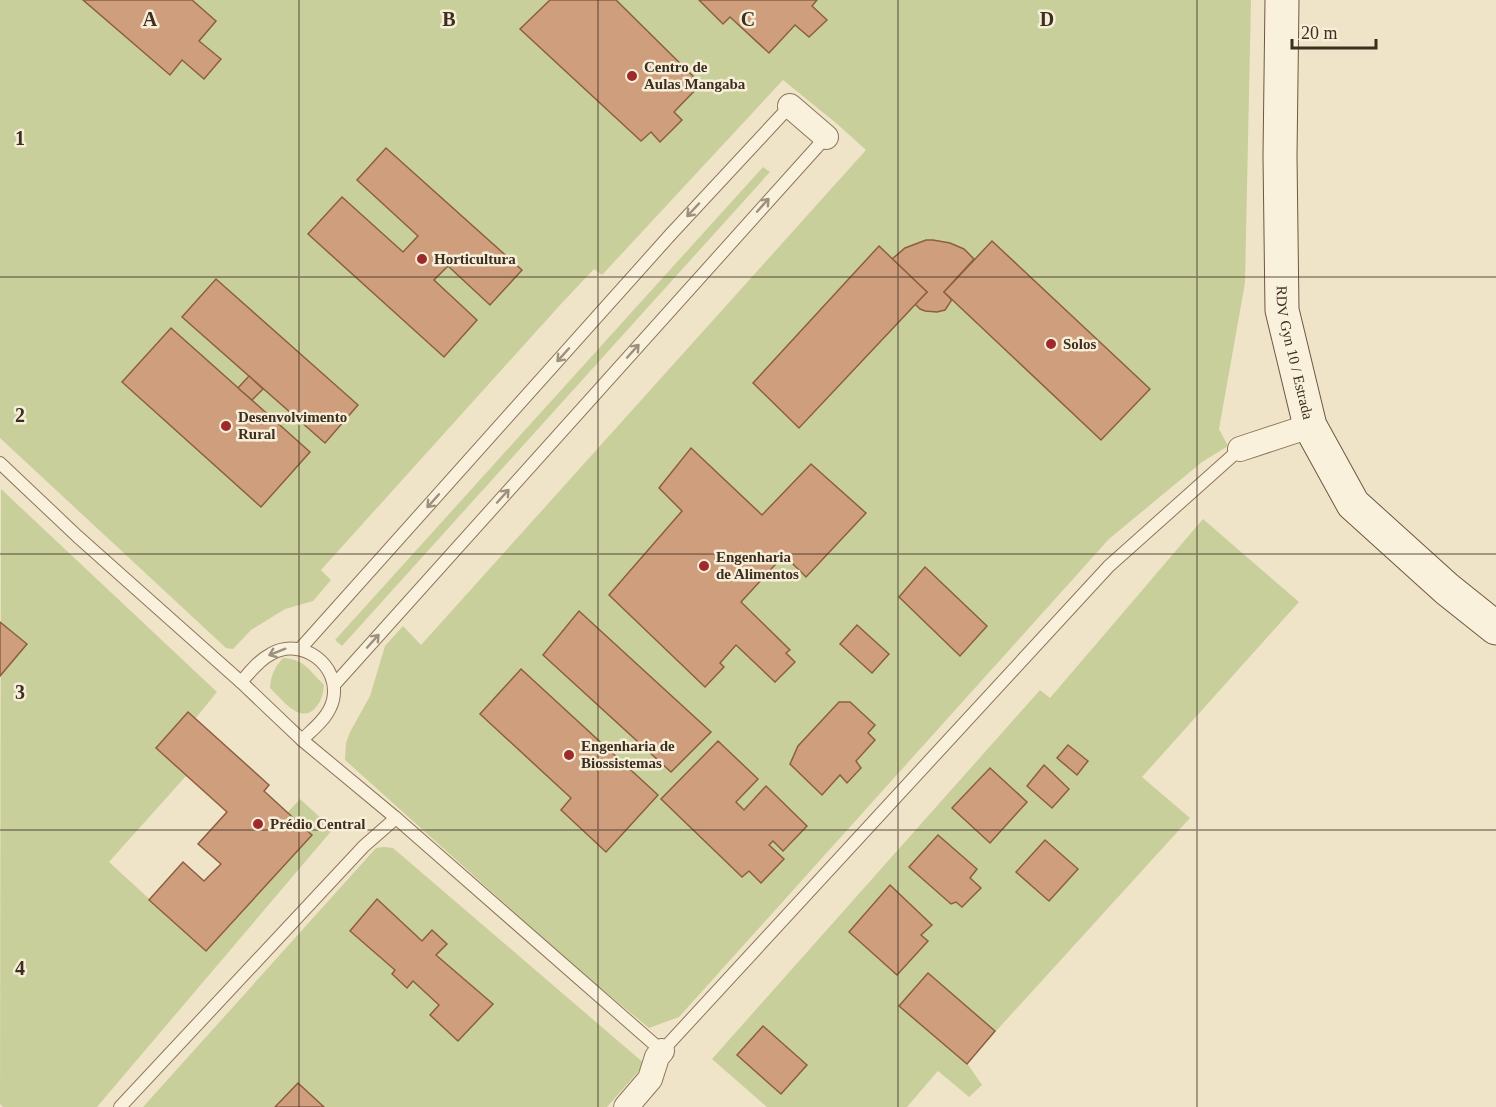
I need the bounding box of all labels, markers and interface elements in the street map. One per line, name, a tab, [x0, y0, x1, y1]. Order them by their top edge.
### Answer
text: A	[143, 8, 158, 30]
text: B	[442, 8, 456, 30]
text: C	[741, 8, 755, 30]
text: D	[1040, 8, 1054, 30]
scale bar	[1292, 12, 1376, 50]
text: 20 m	[1301, 23, 1338, 43]
place label: Centro de Aulas Mangaba	[644, 59, 746, 92]
marker: Centro de Aulas Mangaba	[625, 69, 639, 83]
text: 1	[15, 127, 25, 149]
one-way arrow	[756, 198, 770, 213]
one-way arrow	[686, 203, 700, 218]
place label: Horticultura	[434, 251, 516, 267]
marker: Horticultura	[415, 252, 429, 266]
street label: RDV Gyn 10 / Estrada	[1273, 286, 1316, 421]
place label: Solos	[1063, 336, 1097, 352]
marker: Solos	[1044, 337, 1058, 351]
one-way arrow	[626, 344, 640, 359]
one-way arrow	[556, 348, 570, 363]
text: 2	[15, 404, 25, 426]
place label: Desenvolvimento Rural	[238, 409, 347, 442]
marker: Desenvolvimento Rural	[219, 419, 233, 433]
one-way arrow	[496, 489, 510, 504]
one-way arrow	[426, 493, 440, 508]
place label: Engenharia de Alimentos	[716, 549, 799, 582]
marker: Engenharia de Alimentos	[697, 559, 711, 573]
one-way arrow	[366, 634, 380, 649]
one-way arrow	[268, 647, 286, 658]
text: 3	[15, 681, 25, 703]
place label: Engenharia de Biossistemas	[581, 738, 675, 771]
marker: Engenharia de Biossistemas	[562, 748, 576, 762]
place label: Prédio Central	[270, 816, 365, 832]
marker: Prédio Central	[251, 817, 265, 831]
text: 4	[15, 957, 25, 979]

